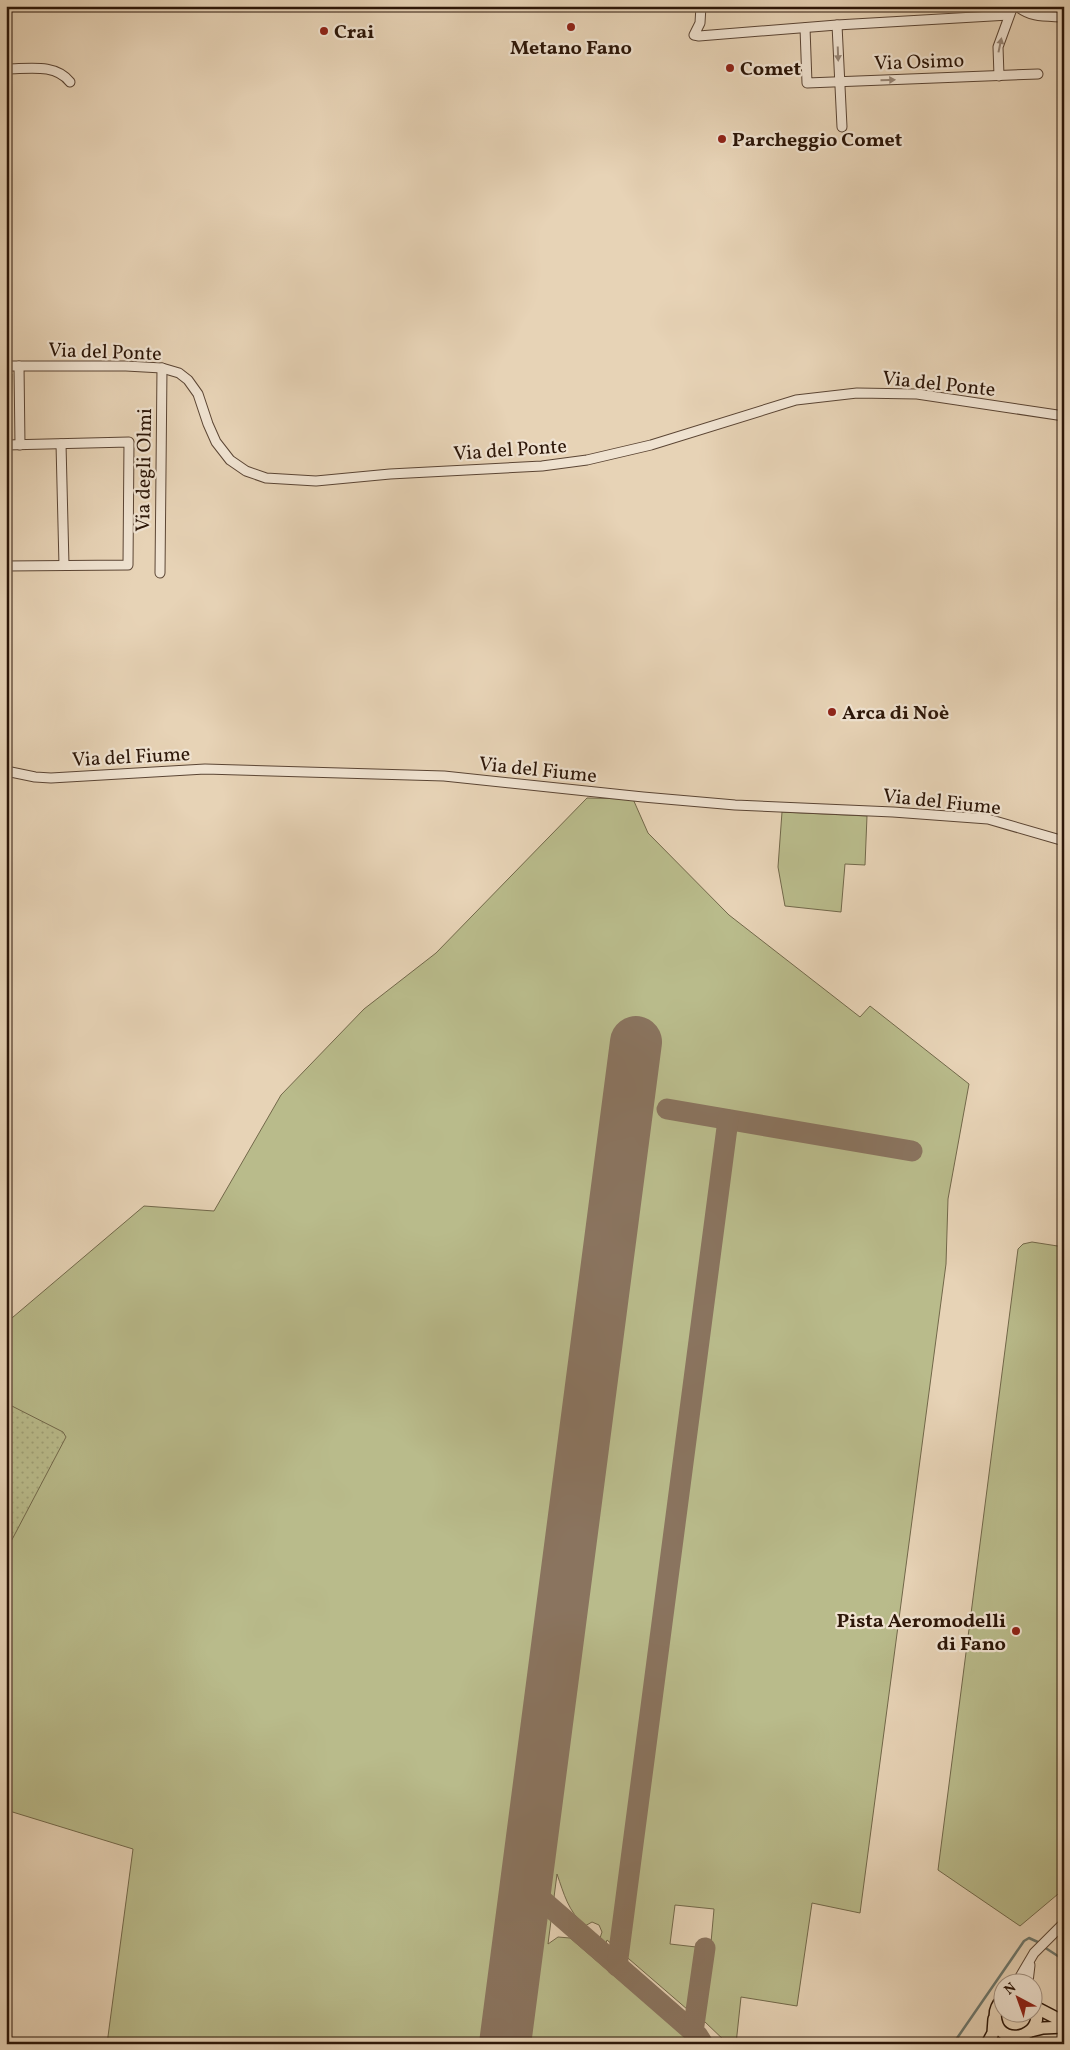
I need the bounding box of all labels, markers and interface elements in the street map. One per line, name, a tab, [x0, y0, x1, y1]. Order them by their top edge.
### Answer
place label: Crai	[334, 19, 374, 47]
marker: Metano Fano	[565, 21, 577, 33]
marker: Crai	[318, 25, 330, 37]
place label: Metano Fano	[510, 35, 632, 63]
one-way arrow	[996, 37, 1004, 52]
one-way arrow	[835, 46, 843, 62]
street label: Via Osimo	[873, 47, 965, 79]
place label: Comet	[740, 56, 801, 84]
marker: Comet	[724, 62, 736, 74]
one-way arrow	[880, 76, 896, 84]
place label: Parcheggio Comet	[732, 127, 903, 155]
marker: Parcheggio Comet	[716, 133, 728, 145]
street label: Via del Ponte	[48, 337, 162, 369]
street label: Via del Ponte	[881, 365, 997, 405]
street label: Via degli Olmi	[130, 408, 160, 532]
street label: Via del Ponte	[453, 433, 568, 469]
place label: Arca di Noè	[842, 700, 949, 728]
marker: Arca di Noè	[826, 706, 838, 718]
street label: Via del Fiume	[71, 741, 191, 775]
street label: Via del Fiume	[477, 751, 598, 791]
street label: Via del Fiume	[881, 783, 1002, 823]
place label: Pista Aeromodelli di Fano	[836, 1608, 1006, 1659]
marker: Pista Aeromodelli di Fano	[1010, 1625, 1022, 1637]
north arrow	[992, 1972, 1042, 2022]
text: N	[1000, 1979, 1021, 2000]

